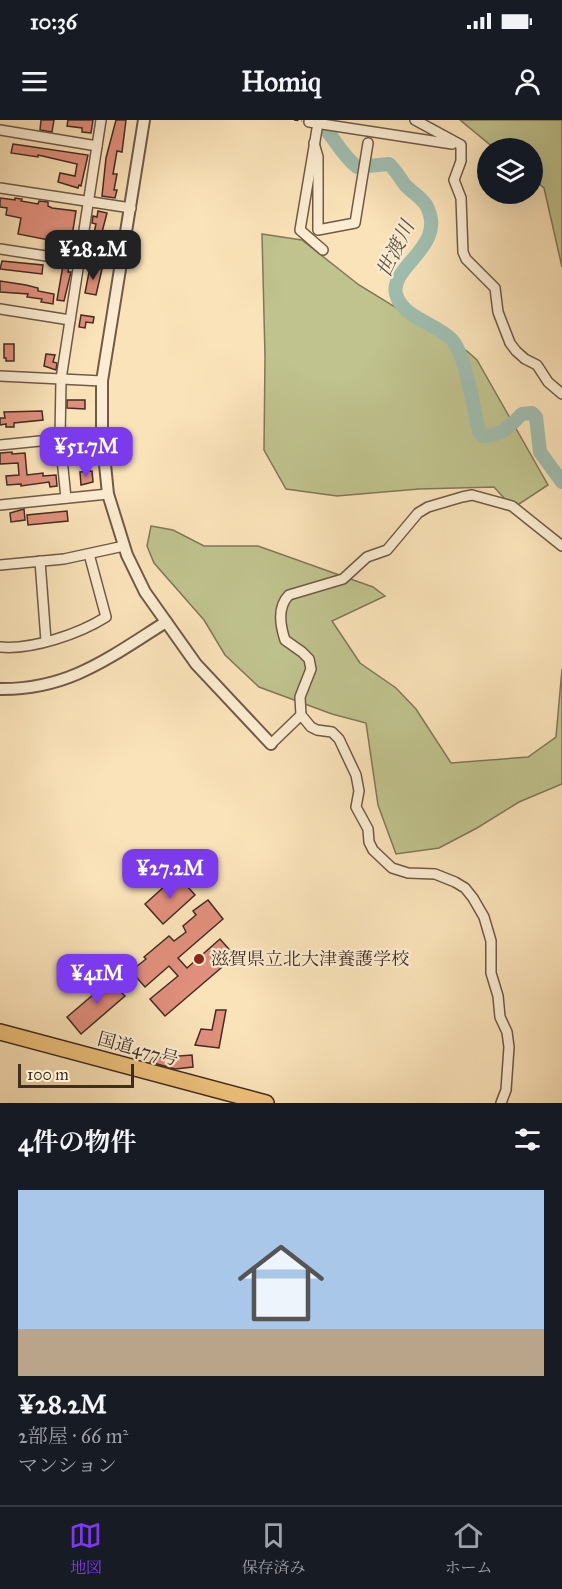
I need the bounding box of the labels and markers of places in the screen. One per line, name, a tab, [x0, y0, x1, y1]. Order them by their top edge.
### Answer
pin: ¥28.2M	[44, 230, 142, 281]
pin: ¥51.7M	[37, 427, 135, 478]
pin: ¥27.2M	[121, 849, 219, 900]
place label: 滋賀県立北大津養護学校	[211, 948, 409, 970]
marker: 滋賀県立北大津養護学校	[192, 952, 206, 966]
pin: ¥41M	[61, 954, 133, 1005]

